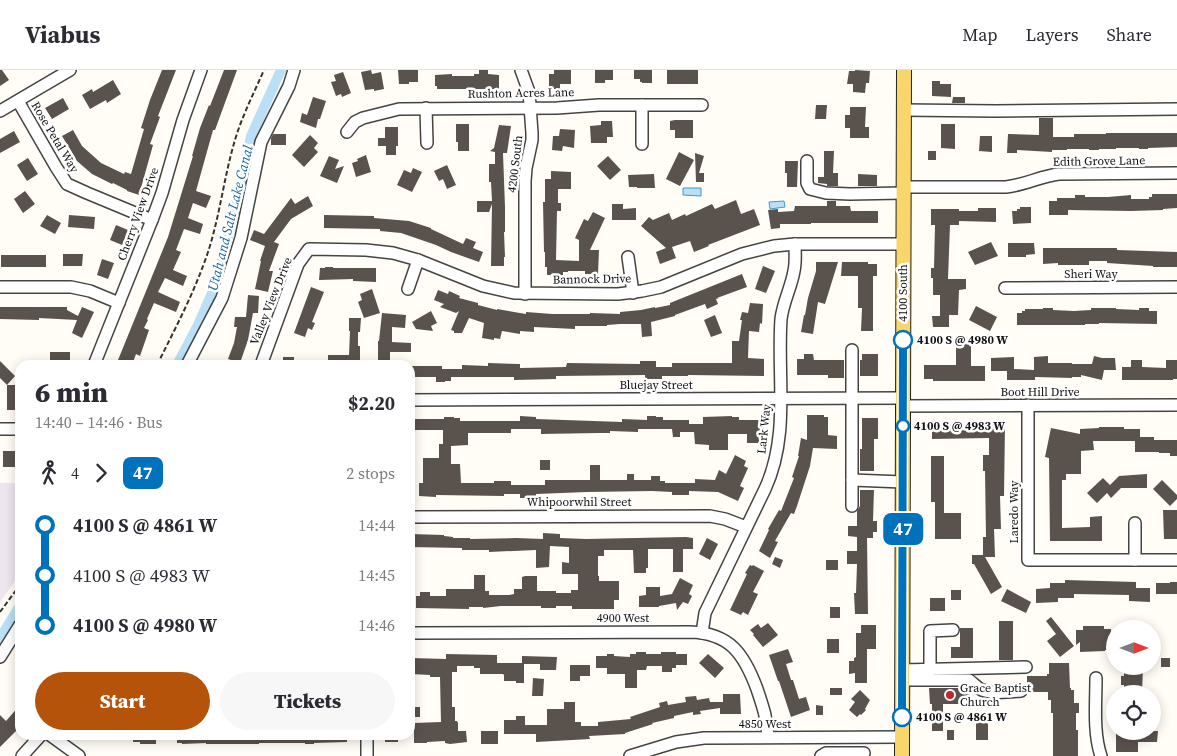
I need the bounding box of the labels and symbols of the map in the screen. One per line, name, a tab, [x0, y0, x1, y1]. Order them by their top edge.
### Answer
street label: Rushton Acres Lane	[468, 84, 574, 102]
street label: Rose Petal Way	[27, 98, 83, 176]
street label: 4200 South	[504, 134, 526, 194]
water label: Utah and Salt Lake Canal	[202, 143, 258, 293]
street label: Edith Grove Lane	[1053, 152, 1145, 170]
street label: Cherry View Drive	[114, 165, 162, 263]
street label: Valley View Drive	[246, 255, 296, 347]
street label: 4100 South	[895, 264, 911, 322]
street label: Sheri Way	[1064, 266, 1118, 282]
street label: Bannock Drive	[552, 270, 632, 288]
marker: 4100 S @ 4980 W	[893, 330, 913, 350]
place label: 4100 S @ 4980 W	[917, 332, 1008, 348]
street label: Bluejay Street	[619, 377, 693, 393]
street label: Boot Hill Drive	[1000, 384, 1080, 400]
street label: Lark Way	[753, 402, 775, 455]
place label: 4100 S @ 4983 W	[914, 418, 1005, 434]
marker: 4100 S @ 4983 W	[896, 419, 910, 433]
street label: Laredo Way	[1006, 480, 1022, 543]
street label: Whipoorwhil Street	[527, 494, 631, 510]
line badge: 47	[880, 513, 926, 545]
street label: 4900 West	[597, 610, 649, 626]
north arrow	[1106, 620, 1161, 675]
place label: Grace Baptist Church	[960, 680, 1031, 710]
marker: Grace Baptist Church	[944, 689, 956, 701]
marker: 4100 S @ 4861 W	[892, 707, 912, 727]
place label: 4100 S @ 4861 W	[916, 709, 1007, 725]
street label: 4850 West	[739, 716, 791, 732]

